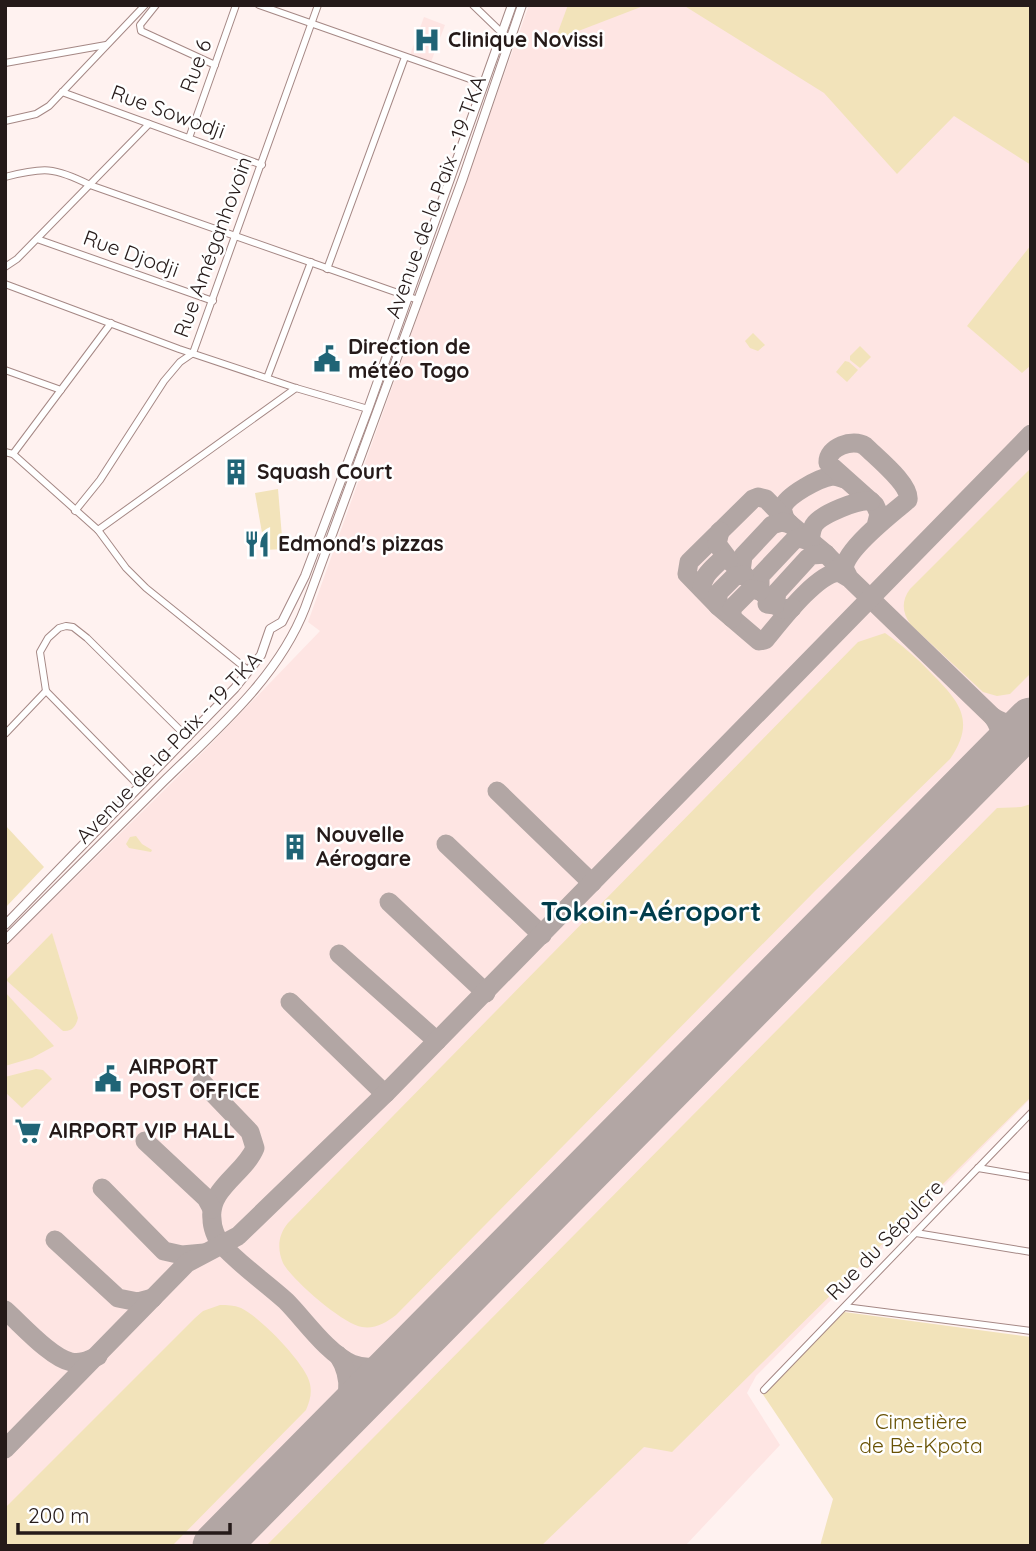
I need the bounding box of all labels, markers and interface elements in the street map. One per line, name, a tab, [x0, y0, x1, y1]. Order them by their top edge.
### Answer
hospital icon: Clinique Novissi	[412, 25, 442, 55]
place label: Clinique Novissi	[448, 26, 603, 52]
street label: Rue 6	[173, 36, 217, 96]
street label: Avenue de la Paix - 19 TKA	[379, 72, 491, 322]
street label: Rue Sowodji	[108, 78, 229, 144]
street label: Rue Améganhovoin	[167, 153, 257, 341]
street label: Rue Djodji	[80, 224, 183, 282]
place label: Direction de météo Togo	[348, 333, 471, 383]
public building icon: Direction de météo Togo	[312, 344, 342, 374]
building icon: Squash Court	[221, 457, 251, 487]
place label: Squash Court	[257, 458, 393, 484]
restaurant icon: Edmond's pizzas	[242, 529, 272, 559]
place label: Edmond's pizzas	[278, 530, 444, 556]
street label: Avenue de la Paix - 19 TKA	[70, 646, 267, 849]
place label: Nouvelle Aérogare	[316, 821, 411, 871]
building icon: Nouvelle Aérogare	[280, 832, 310, 862]
district label: Tokoin-Aéroport	[541, 893, 761, 928]
place label: AIRPORT POST OFFICE	[129, 1053, 260, 1103]
public building icon: AIRPORT POST OFFICE	[93, 1064, 123, 1094]
supermarket icon: AIRPORT VIP HALL	[13, 1116, 43, 1146]
place label: AIRPORT VIP HALL	[49, 1117, 235, 1143]
street label: Rue du Sépulcre	[820, 1174, 948, 1305]
park label: Cimetière de Bè-Kpota	[859, 1408, 983, 1458]
scale bar	[18, 1492, 229, 1536]
text: 200 m	[28, 1502, 90, 1528]

